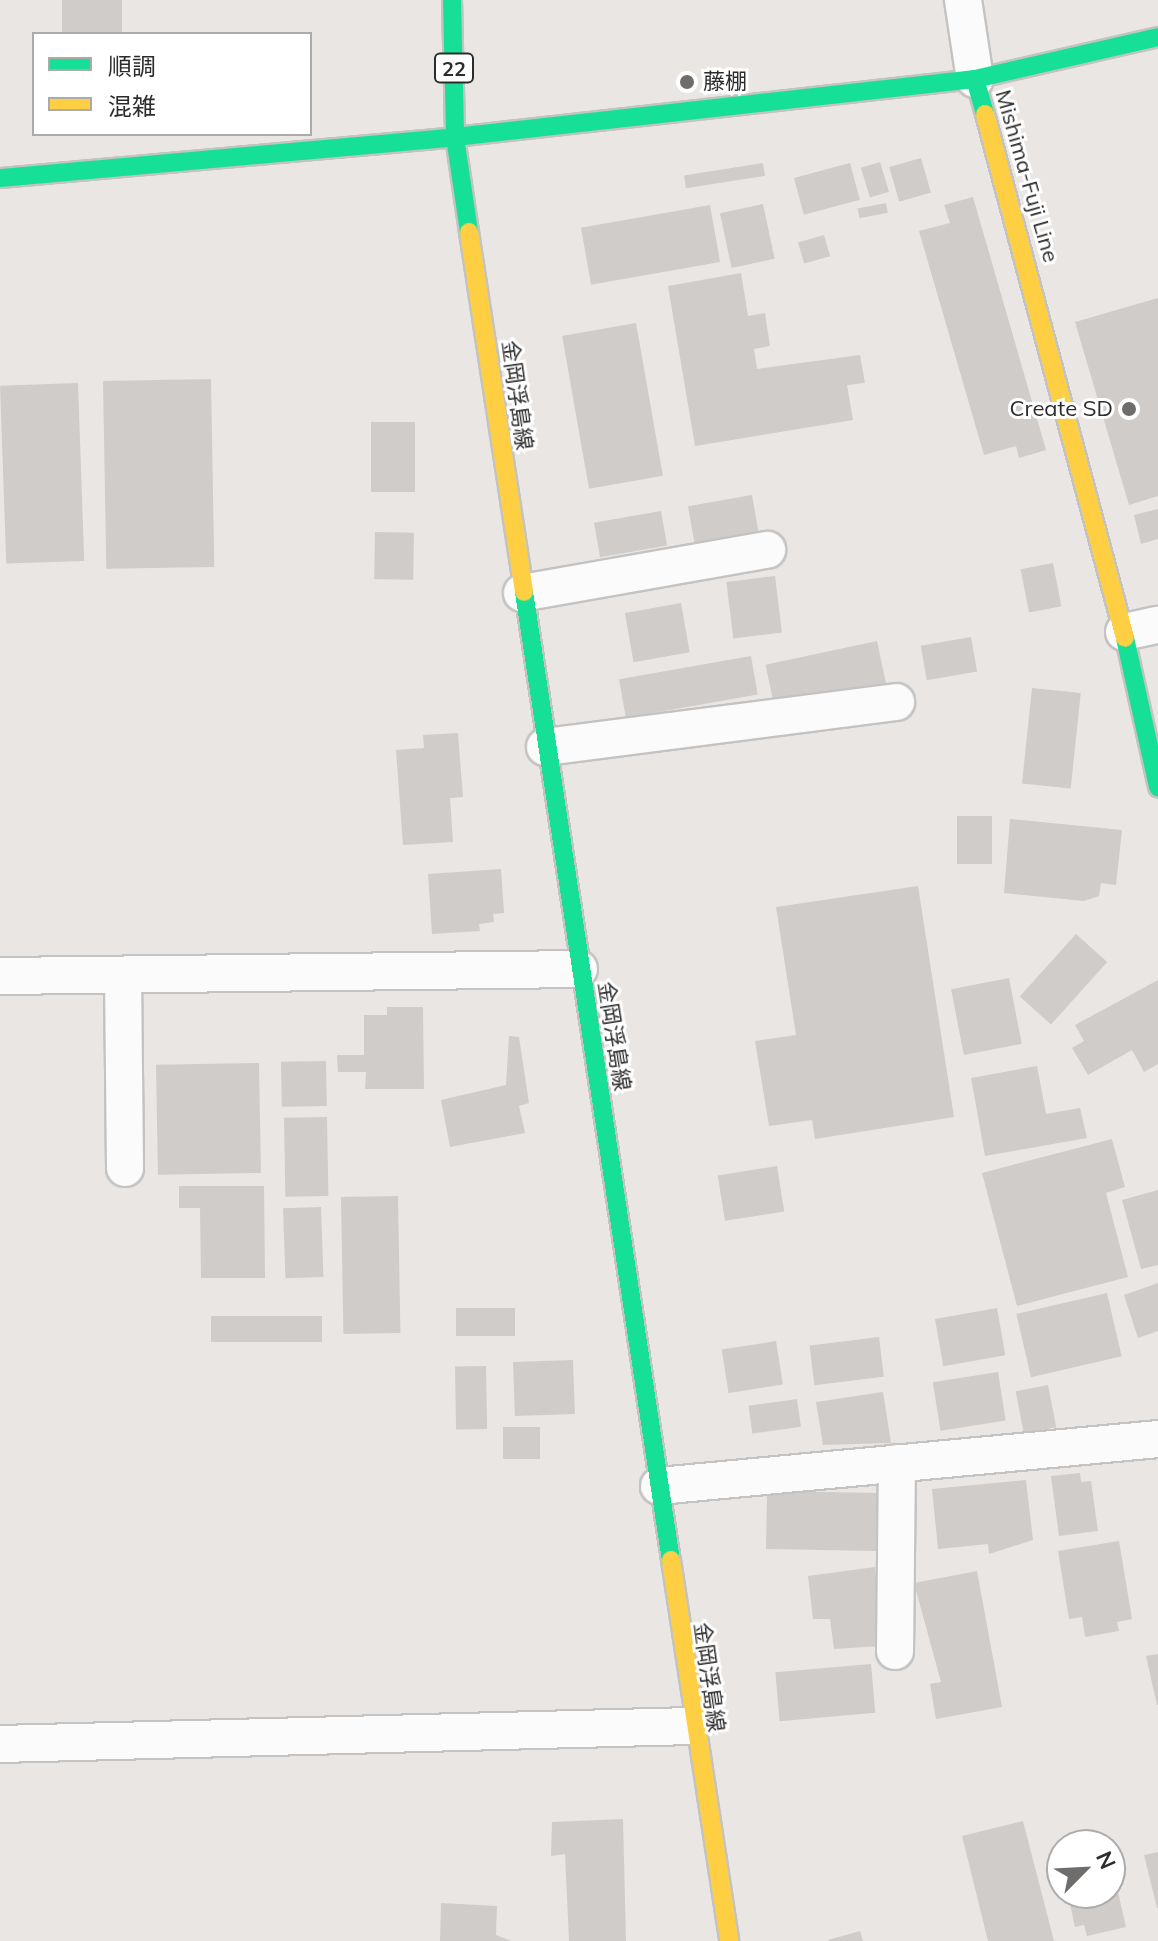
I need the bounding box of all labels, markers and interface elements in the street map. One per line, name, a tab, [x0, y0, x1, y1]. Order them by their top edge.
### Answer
legend	[32, 32, 312, 136]
text: 順調	[108, 51, 156, 81]
road number: 22	[434, 52, 474, 84]
place label: 藤棚	[703, 69, 747, 95]
marker: 藤棚	[678, 73, 696, 91]
street label: Mishima-Fuji Line	[990, 87, 1064, 265]
text: 混雑	[108, 91, 156, 121]
street label: 金岡浮島線	[496, 339, 538, 451]
place label: Create SD	[1009, 396, 1113, 422]
marker: Create SD	[1120, 400, 1138, 418]
street label: 金岡浮島線	[592, 980, 636, 1092]
street label: 金岡浮島線	[688, 1621, 730, 1733]
north arrow	[1046, 1829, 1126, 1909]
text: N	[1090, 1847, 1122, 1873]

